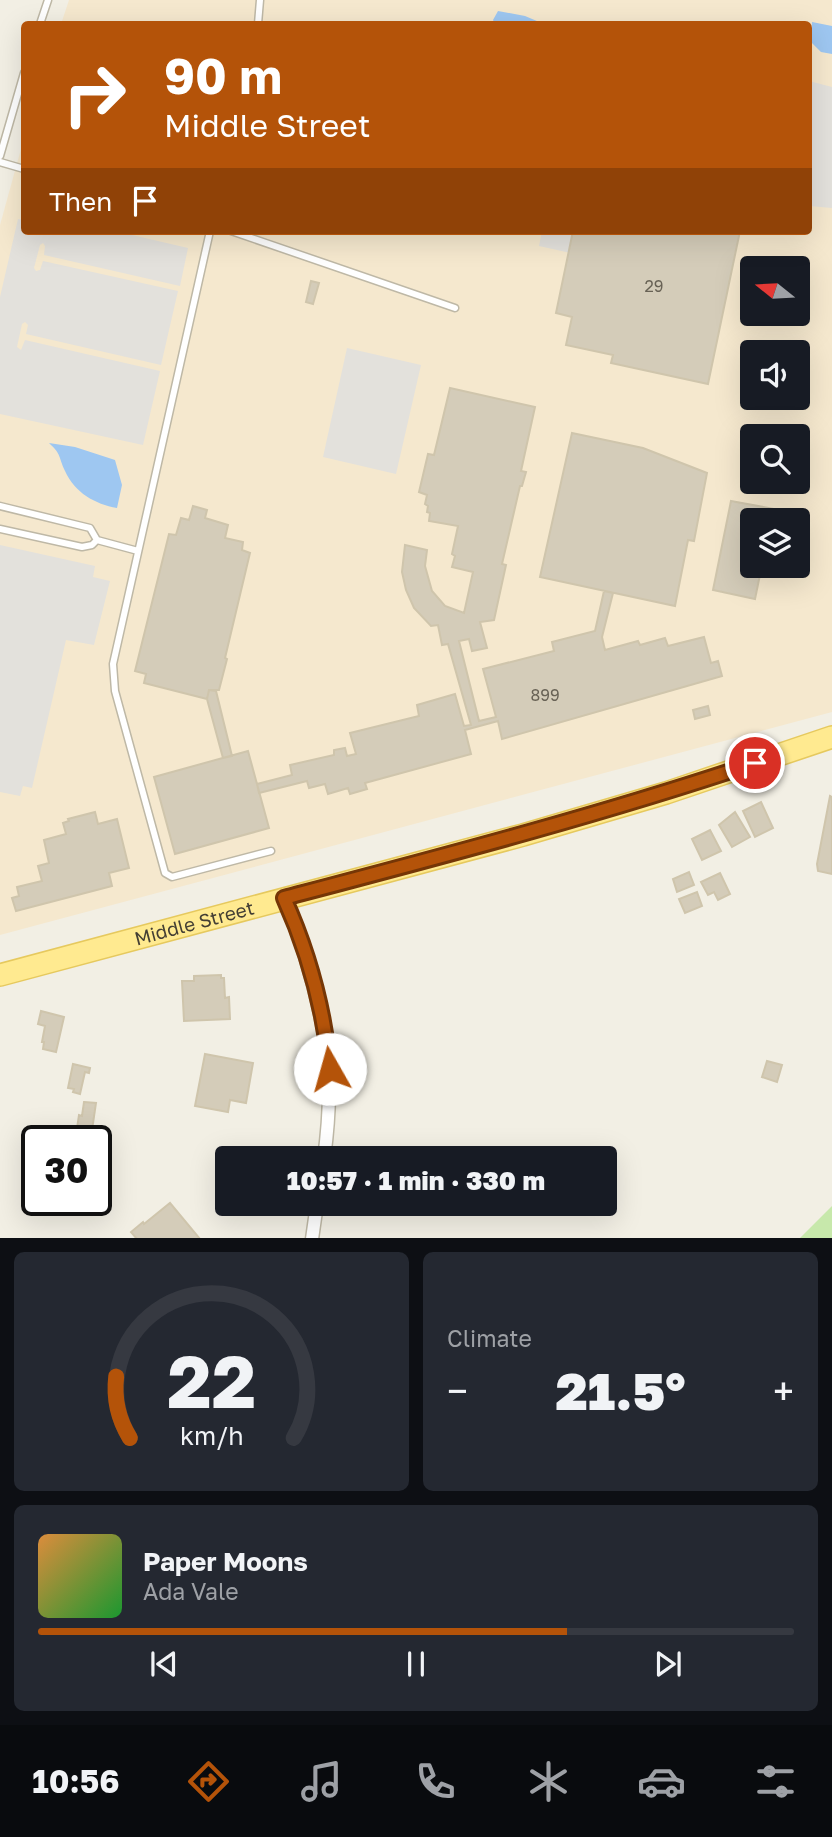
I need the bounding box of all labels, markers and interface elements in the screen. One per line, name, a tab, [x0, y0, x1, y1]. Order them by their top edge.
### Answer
text: 90 m	[164, 46, 282, 105]
icon: right	[49, 49, 140, 140]
text: Middle Street	[164, 106, 371, 144]
icon: arrive	[126, 182, 164, 220]
text: Then	[49, 186, 112, 217]
north arrow	[740, 256, 810, 326]
map controls	[740, 256, 810, 578]
house number: 29	[645, 276, 663, 296]
button: sound	[740, 340, 810, 410]
button: search	[740, 424, 810, 494]
button: layers	[740, 508, 810, 578]
house number: 899	[530, 685, 560, 705]
pin	[725, 733, 785, 793]
icon: arrive	[736, 744, 774, 782]
street label: Middle Street	[132, 896, 256, 950]
position arrow	[293, 1032, 367, 1106]
speed limit sign: 30	[21, 1125, 112, 1216]
text: 10:57 · 1 min · 330 m	[287, 1165, 545, 1196]
text: Climate	[447, 1324, 532, 1352]
text: 22	[167, 1337, 256, 1424]
text: 21.5°	[556, 1359, 685, 1421]
text: −	[447, 1368, 468, 1413]
text: +	[773, 1368, 794, 1413]
text: km/h	[180, 1419, 243, 1450]
text: Paper Moons	[143, 1546, 308, 1577]
text: Ada Vale	[143, 1577, 239, 1605]
icon: previous	[145, 1645, 183, 1683]
icon: pause	[397, 1645, 435, 1683]
icon: next	[649, 1645, 687, 1683]
icon: directions	[184, 1757, 233, 1806]
icon: music	[297, 1757, 346, 1806]
icon: phone	[411, 1757, 460, 1806]
icon: climate	[524, 1757, 573, 1806]
icon: car	[637, 1757, 686, 1806]
icon: filters	[751, 1757, 800, 1806]
text: 10:56	[32, 1762, 120, 1800]

